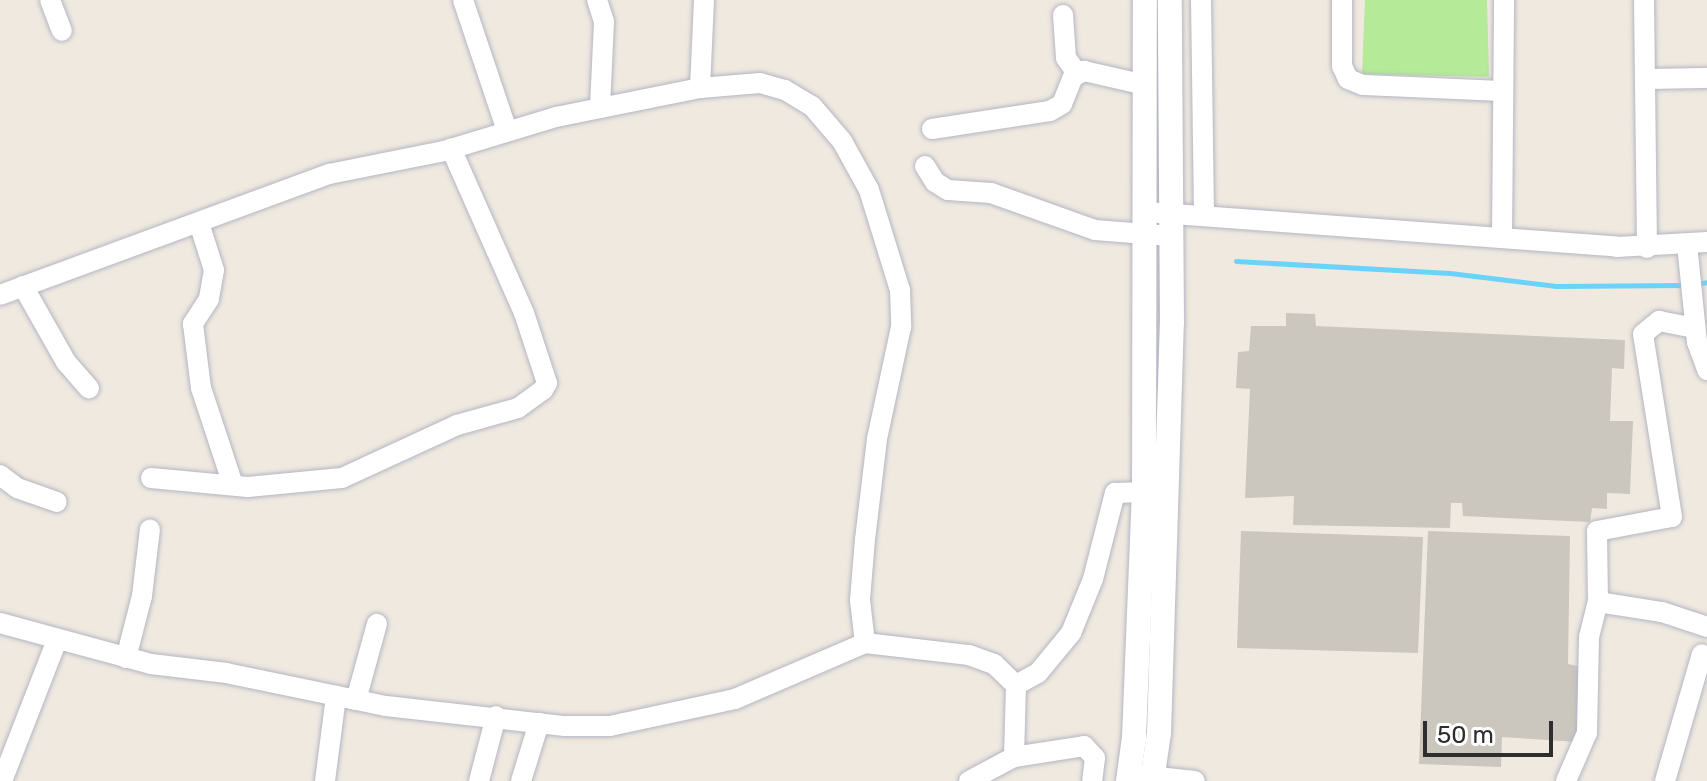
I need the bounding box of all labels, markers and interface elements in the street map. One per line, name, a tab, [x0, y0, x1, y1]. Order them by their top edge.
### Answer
scale bar	[1427, 705, 1557, 755]
text: 50 m	[1437, 721, 1494, 749]

